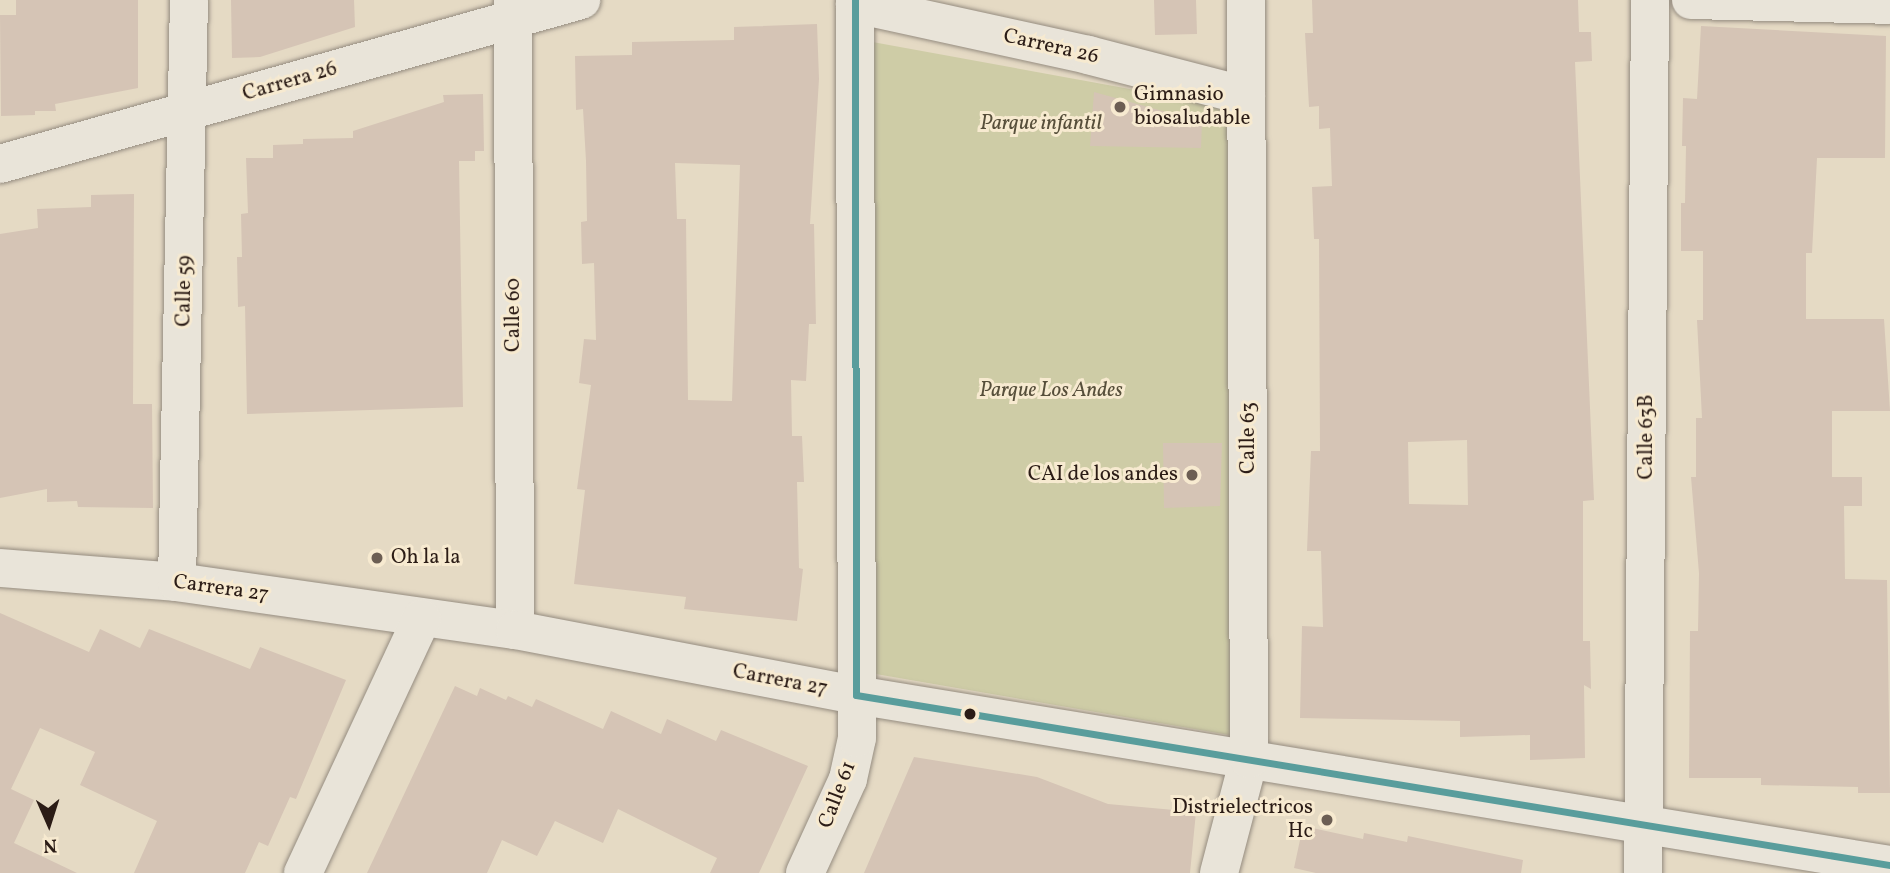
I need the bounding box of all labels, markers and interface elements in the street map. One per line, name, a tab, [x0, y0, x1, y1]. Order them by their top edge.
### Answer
street label: Carrera 26	[1001, 24, 1101, 70]
street label: Carrera 26	[240, 57, 340, 107]
place label: Gimnasio biosaludable	[1134, 82, 1250, 132]
marker: Gimnasio biosaludable	[1112, 99, 1128, 115]
park label: Parque infantil	[980, 111, 1102, 137]
street label: Calle 59	[172, 255, 198, 327]
street label: Calle 60	[501, 278, 527, 352]
park label: Parque Los Andes	[979, 378, 1123, 404]
street label: Calle 63B	[1634, 394, 1660, 480]
street label: Calle 63	[1236, 402, 1262, 474]
place label: CAI de los andes	[1028, 462, 1178, 488]
marker: CAI de los andes	[1184, 467, 1200, 483]
place label: Oh la la	[391, 545, 461, 571]
marker: Oh la la	[369, 550, 385, 566]
street label: Carrera 27	[172, 570, 270, 608]
street label: Carrera 27	[730, 659, 830, 703]
unlabelled marker	[963, 707, 977, 721]
street label: Calle 61	[814, 758, 862, 832]
north arrow	[14, 789, 84, 859]
place label: Distrielectricos Hc	[1172, 795, 1313, 845]
marker: Distrielectricos Hc	[1319, 812, 1335, 828]
text: N	[43, 832, 58, 858]

